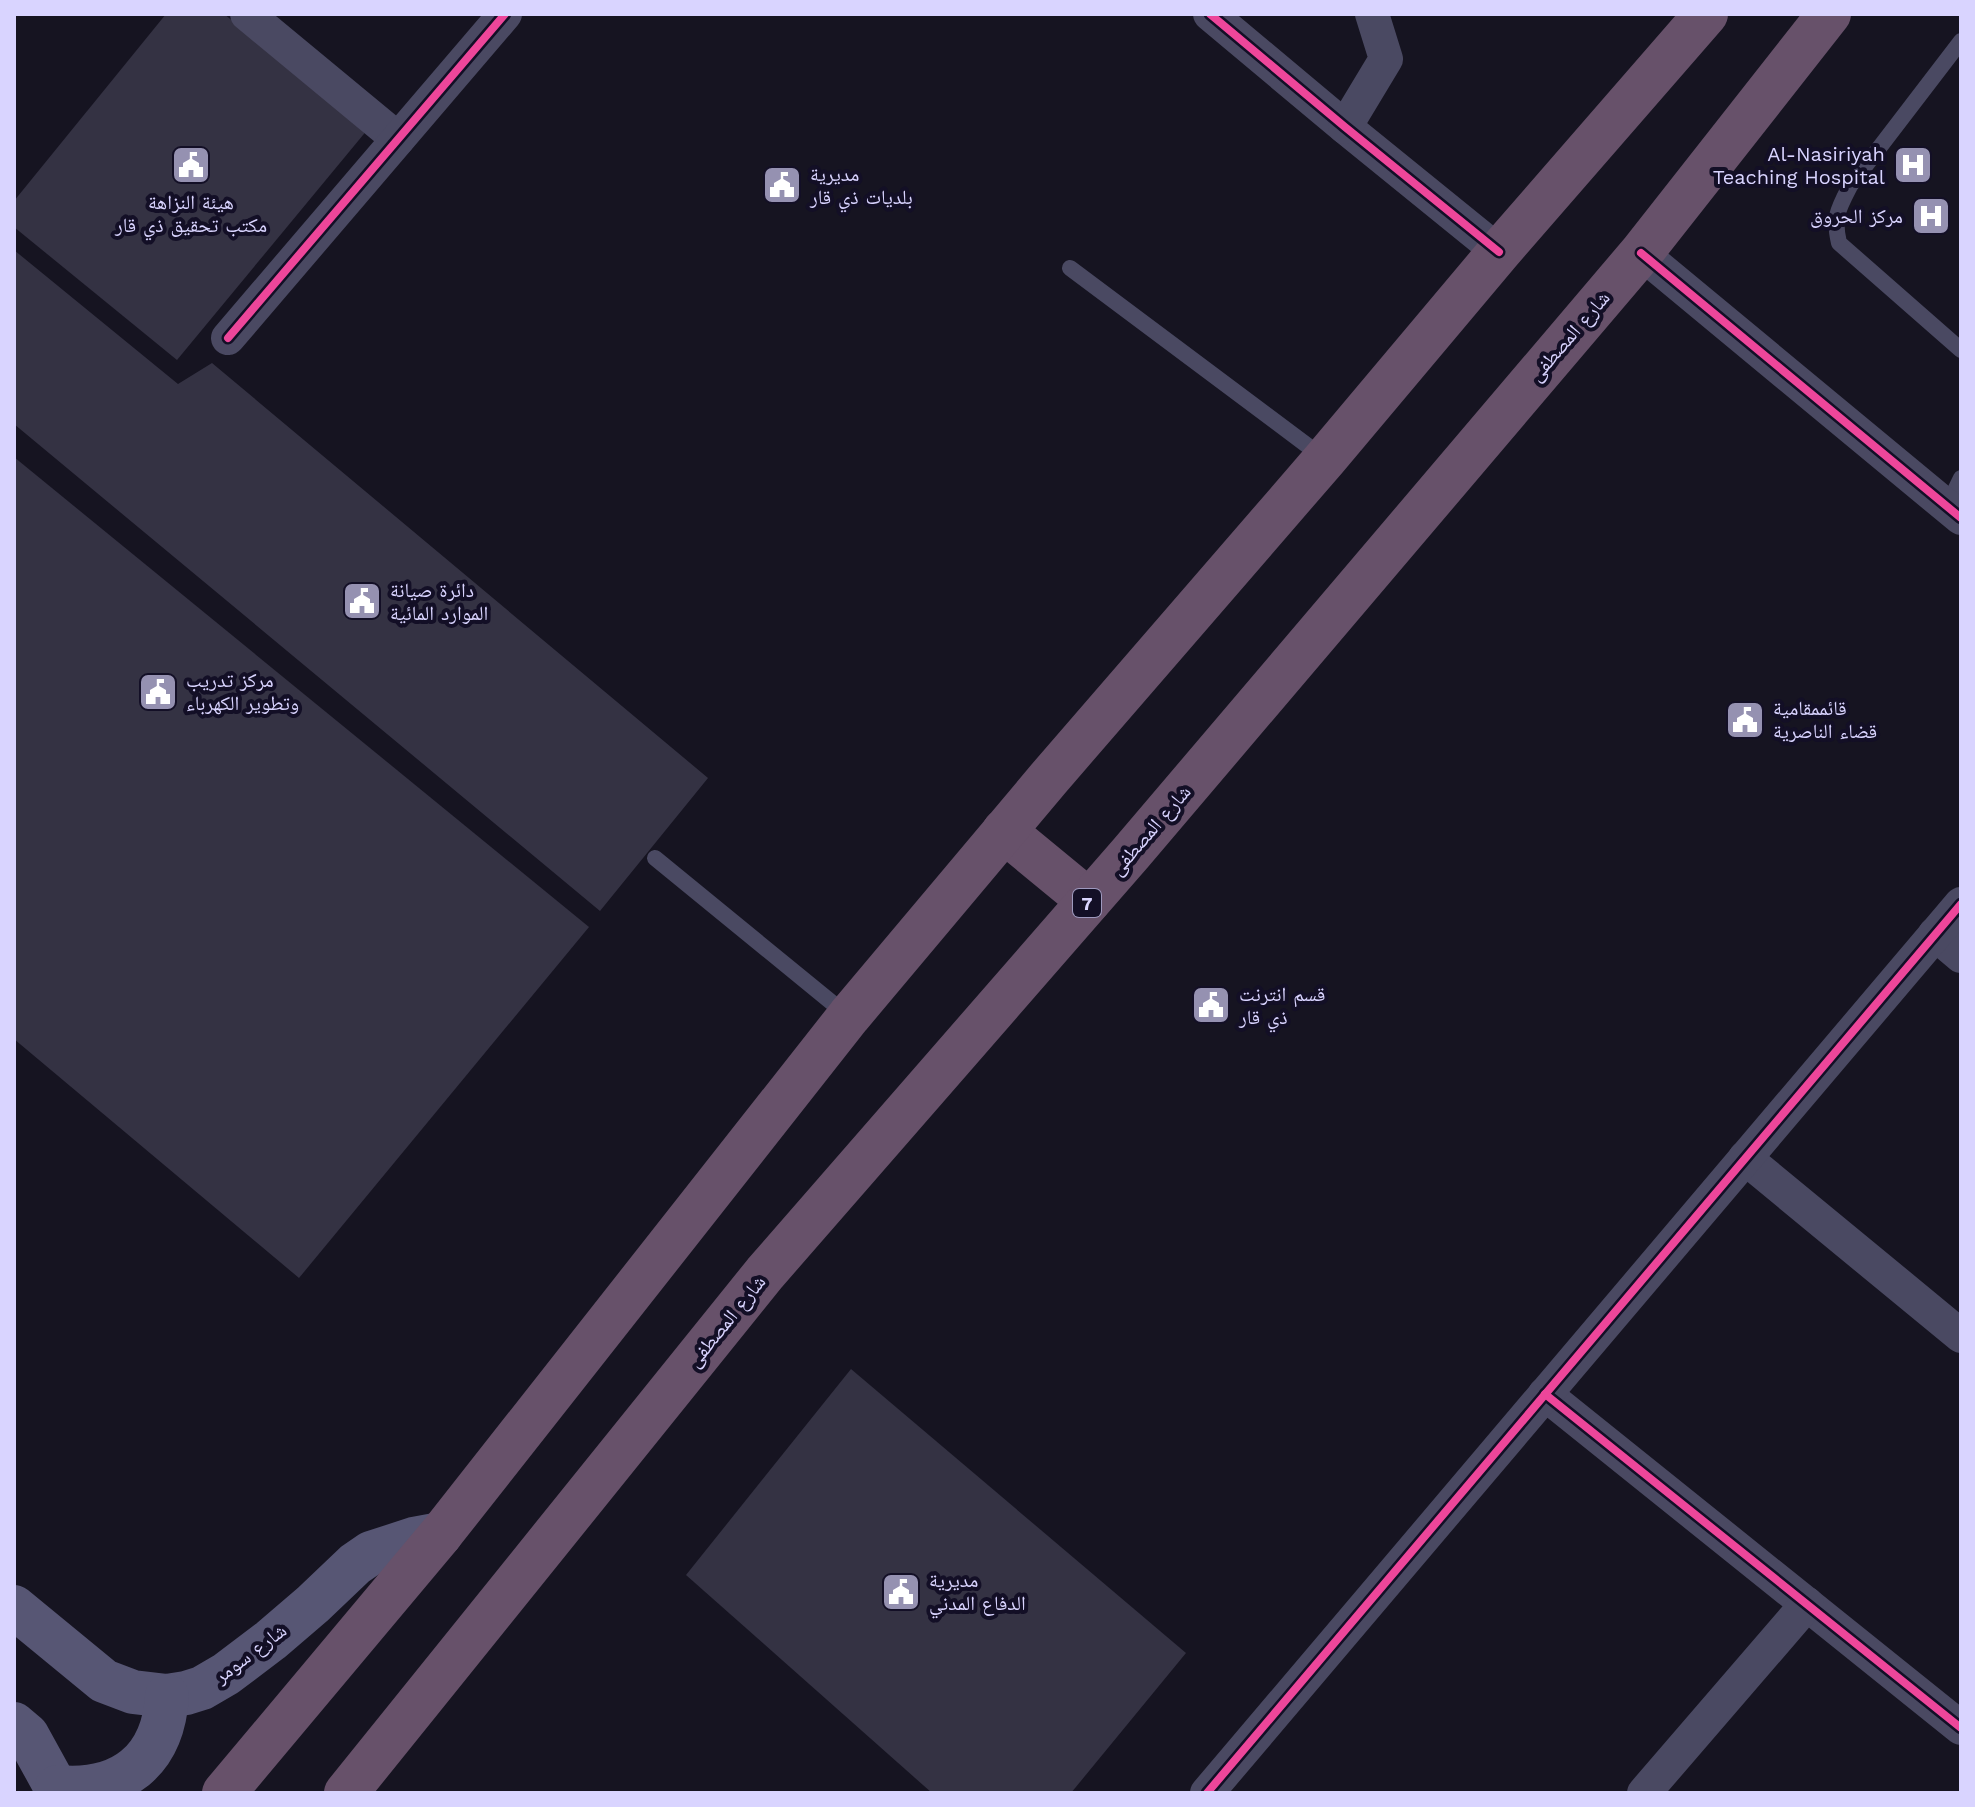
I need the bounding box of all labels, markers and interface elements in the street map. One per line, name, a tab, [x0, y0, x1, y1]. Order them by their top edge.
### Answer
place label: Al-Nasiriyah Teaching Hospital	[1713, 142, 1885, 189]
public building icon: هيئة النزاهة مكتب تحقيق ذي قار	[170, 144, 212, 186]
hospital icon: Al-Nasiriyah Teaching Hospital	[1892, 144, 1934, 186]
place label: مديرية بلديات ذي قار	[809, 162, 913, 213]
public building icon: مديرية بلديات ذي قار	[761, 164, 803, 206]
place label: هيئة النزاهة مكتب تحقيق ذي قار	[114, 190, 267, 241]
hospital icon: مركز الحروق	[1910, 195, 1952, 237]
place label: مركز الحروق	[1810, 204, 1903, 228]
street label: شارع المصطفى	[1523, 286, 1615, 387]
place label: دائرة صيانة الموارد المائية	[390, 578, 488, 625]
public building icon: دائرة صيانة الموارد المائية	[341, 580, 383, 622]
place label: مركز تدريب وتطوير الكهرباء	[186, 668, 299, 715]
public building icon: مركز تدريب وتطوير الكهرباء	[137, 671, 179, 713]
place label: قائممقامية قضاء الناصرية	[1773, 696, 1877, 743]
public building icon: قائممقامية قضاء الناصرية	[1724, 699, 1766, 741]
street label: شارع المصطفى	[1104, 780, 1196, 881]
road number: 7	[1073, 889, 1101, 917]
place label: قسم انترنت ذي قار	[1238, 982, 1325, 1033]
public building icon: قسم انترنت ذي قار	[1190, 984, 1232, 1026]
street label: شارع المصطفى	[682, 1270, 771, 1373]
place label: مديرية الدفاع المدني	[929, 1568, 1026, 1619]
public building icon: مديرية الدفاع المدني	[880, 1571, 922, 1613]
street label: شارع سومر	[208, 1618, 292, 1689]

